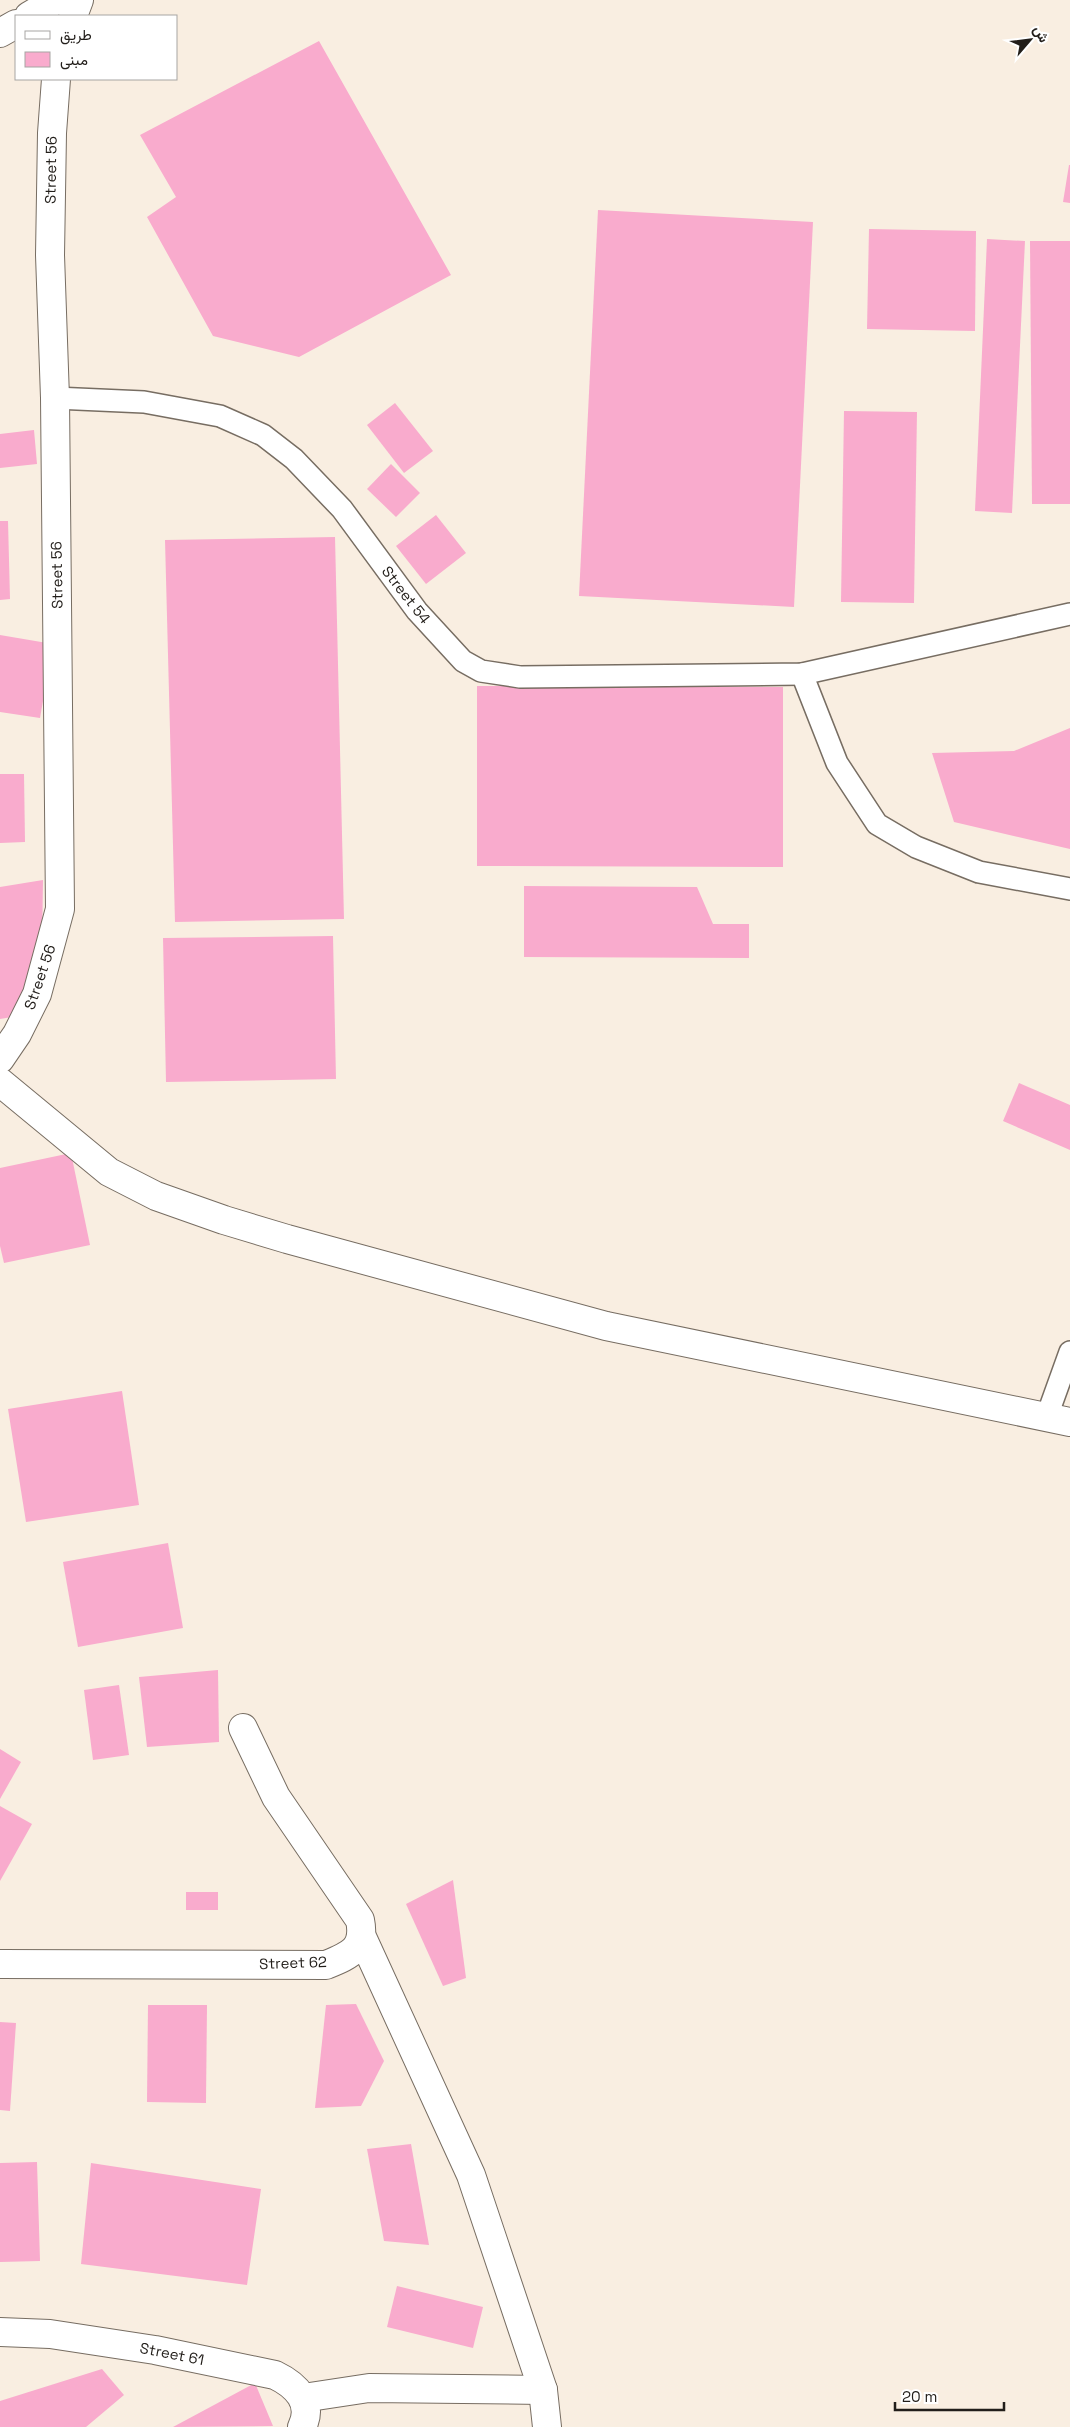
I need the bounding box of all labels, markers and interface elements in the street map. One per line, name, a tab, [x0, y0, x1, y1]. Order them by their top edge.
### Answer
legend	[15, 15, 178, 80]
north arrow	[1005, 15, 1055, 65]
text: ش	[1030, 22, 1053, 46]
text: طريق	[60, 25, 92, 45]
text: مبنى	[60, 50, 88, 70]
street label: Street 56	[40, 136, 61, 204]
street label: Street 56	[46, 541, 67, 609]
street label: Street 54	[378, 562, 435, 627]
street label: Street 56	[19, 942, 60, 1012]
street label: Street 62	[259, 1952, 327, 1973]
street label: Street 61	[138, 2338, 206, 2369]
scale bar	[895, 2380, 1004, 2412]
text: 20 m	[902, 2387, 937, 2406]

